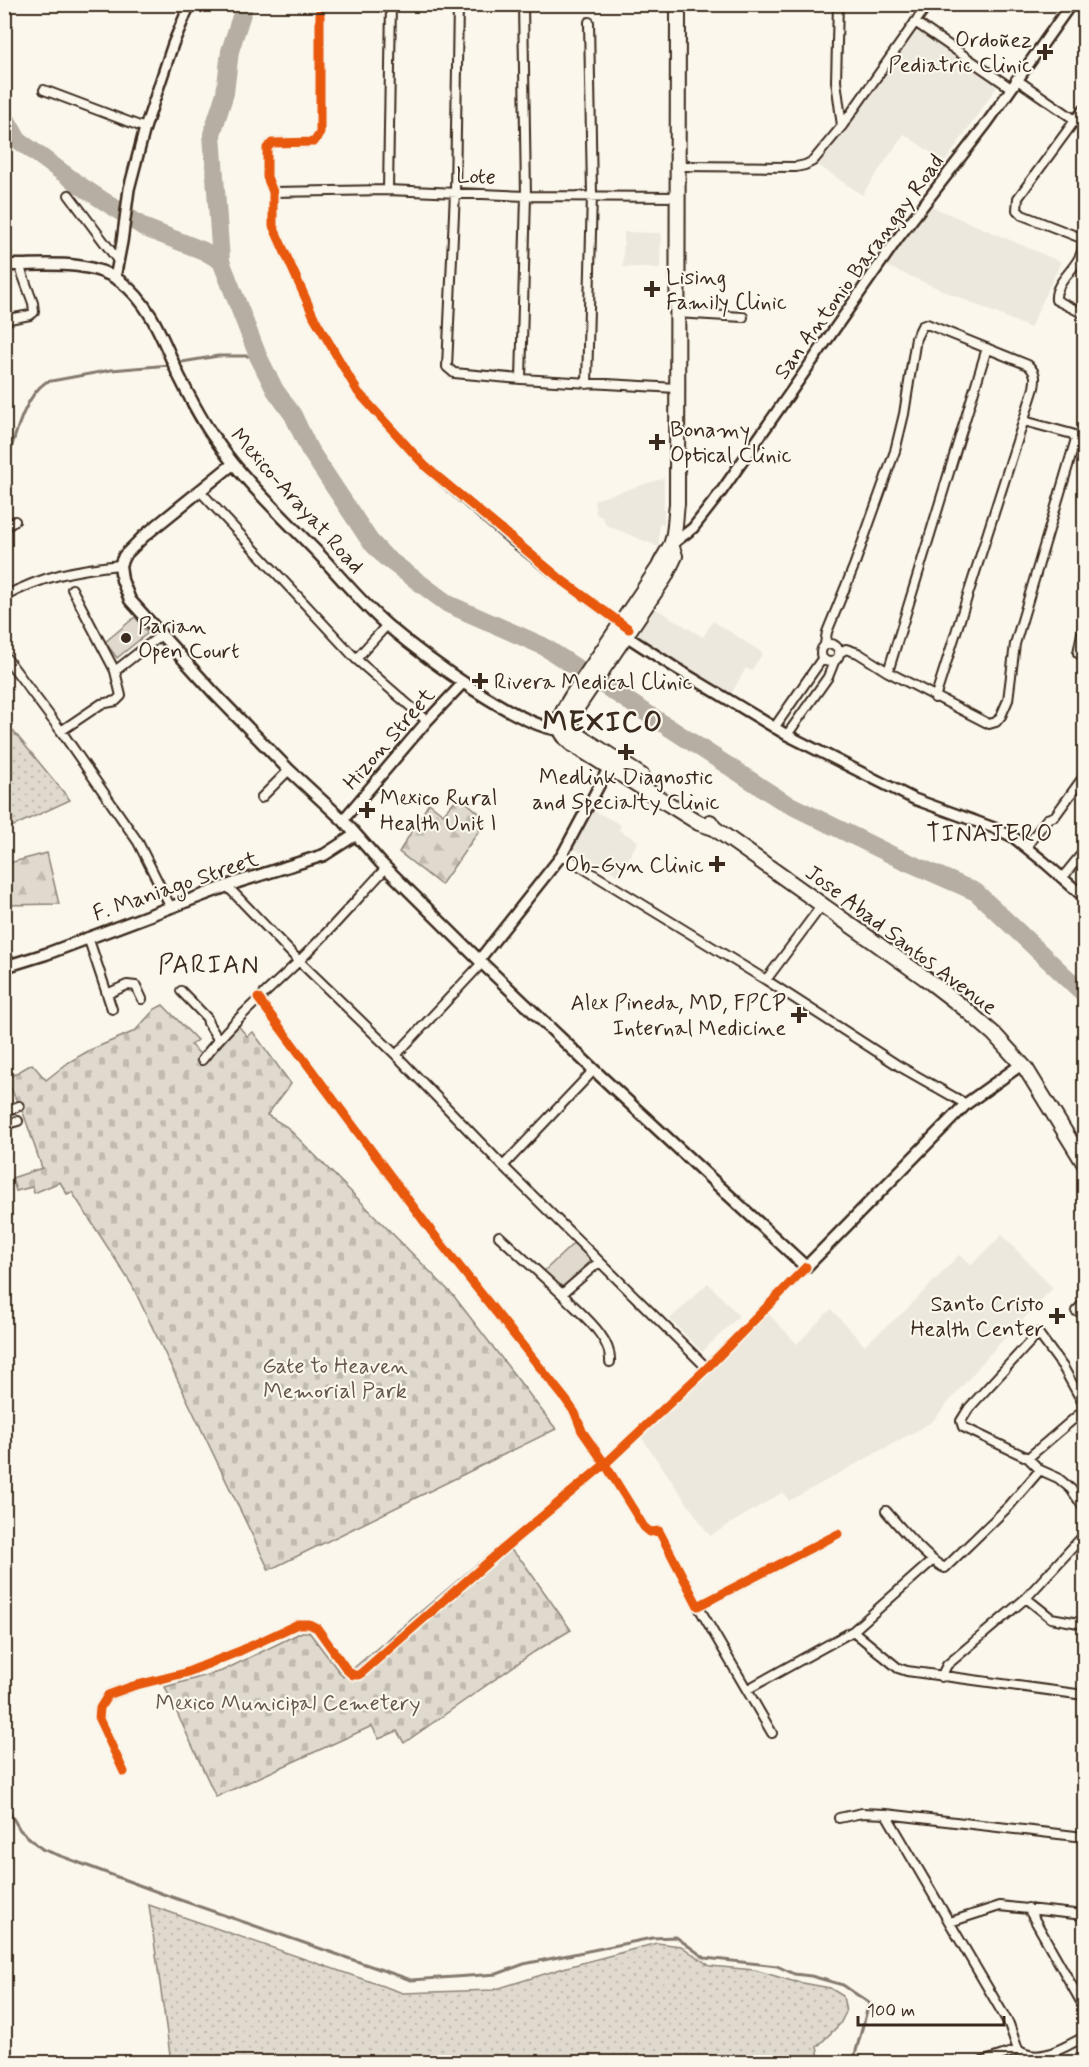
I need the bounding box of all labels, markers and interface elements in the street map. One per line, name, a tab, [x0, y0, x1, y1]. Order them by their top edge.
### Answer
place label: Ordoñez Pediatric Clinic	[888, 27, 1032, 80]
marker: Ordoñez Pediatric Clinic	[1036, 43, 1054, 61]
street label: San Antonio Barangay Road	[768, 149, 952, 386]
street label: Lote	[455, 162, 496, 192]
place label: Lising Family Clinic	[666, 264, 787, 317]
marker: Lising Family Clinic	[643, 280, 661, 298]
place label: Bonamy Optical Clinic	[670, 417, 792, 470]
street label: Mexico-Arayat Road	[224, 422, 369, 580]
marker: Bonamy Optical Clinic	[648, 433, 666, 451]
place label: Parian Open Court	[138, 613, 239, 666]
marker: Parian Open Court	[119, 631, 133, 645]
place label: Rivera Medical Clinic	[494, 669, 693, 697]
marker: Rivera Medical Clinic	[471, 672, 489, 690]
street label: Hizon Street	[337, 682, 442, 796]
district label: MEXICO	[542, 705, 664, 742]
marker: Medlink Diagnostic and Specialty Clinic	[617, 743, 635, 761]
place label: Medlink Diagnostic and Specialty Clinic	[532, 764, 720, 817]
place label: Mexico Rural Health Unit I	[380, 785, 498, 838]
marker: Mexico Rural Health Unit I	[358, 801, 376, 819]
district label: TINAJERO	[926, 819, 1054, 850]
street label: F. Maniago Street	[89, 845, 263, 931]
place label: Ob-Gyn Clinic	[565, 852, 704, 880]
marker: Ob-Gyn Clinic	[708, 855, 726, 873]
street label: Jose Abad Santos Avenue	[799, 859, 1003, 1022]
district label: PARIAN	[158, 949, 260, 983]
place label: Alex Pineda, MD, FPCP Internal Medicine	[571, 990, 787, 1043]
marker: Alex Pineda, MD, FPCP Internal Medicine	[790, 1006, 808, 1024]
place label: Santo Cristo Health Center	[910, 1291, 1044, 1344]
marker: Santo Cristo Health Center	[1048, 1307, 1066, 1325]
park label: Gate to Heaven Memorial Park	[262, 1353, 408, 1406]
park label: Mexico Municipal Cemetery	[155, 1690, 421, 1718]
scale bar	[858, 1989, 1004, 2027]
text: 100 m	[867, 1999, 915, 2023]

